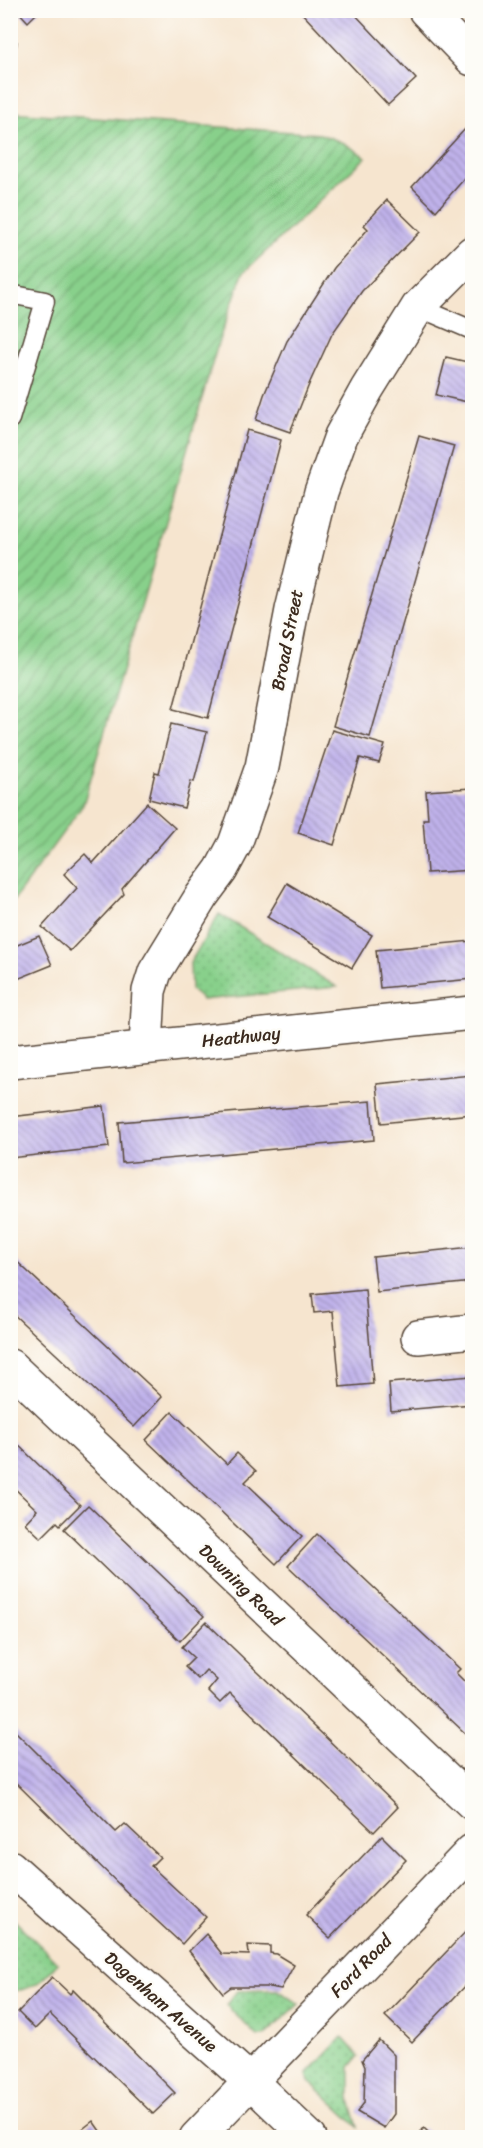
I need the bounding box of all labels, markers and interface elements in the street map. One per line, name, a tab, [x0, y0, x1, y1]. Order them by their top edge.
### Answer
street label: Broad Street	[261, 586, 313, 694]
street label: Heathway	[200, 1017, 283, 1057]
street label: Downing Road	[191, 1536, 292, 1635]
street label: Ford Road	[322, 1925, 401, 2006]
street label: Dagenham Avenue	[97, 1943, 225, 2061]

